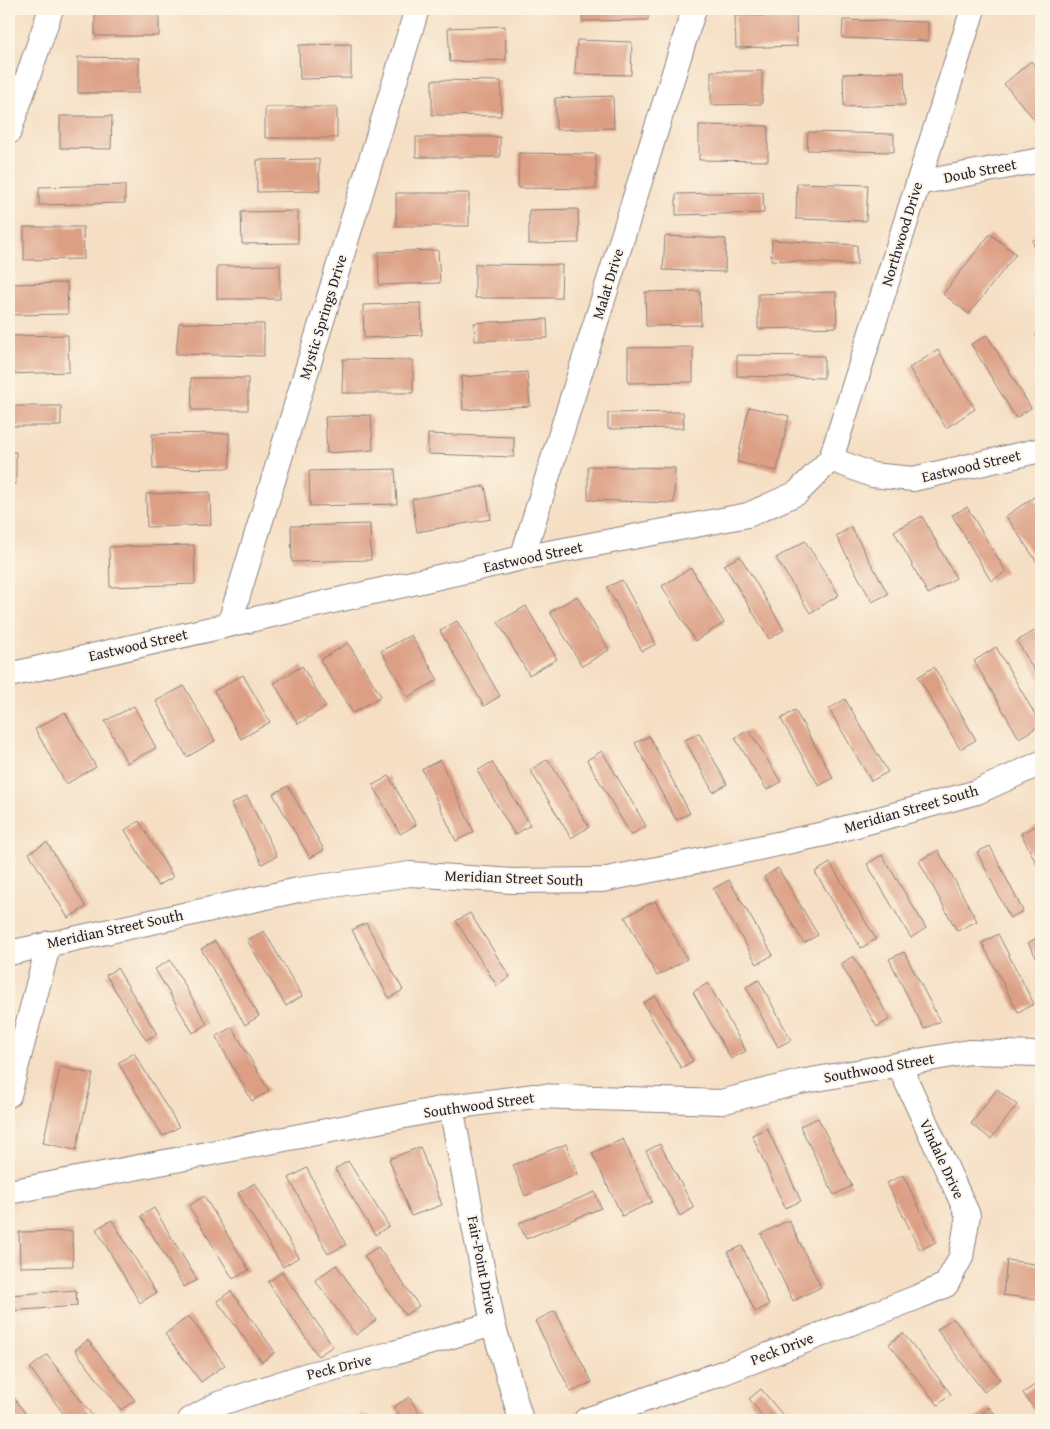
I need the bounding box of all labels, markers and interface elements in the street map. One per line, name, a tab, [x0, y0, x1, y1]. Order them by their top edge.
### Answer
street label: Doub Street	[942, 153, 1019, 188]
street label: Northwood Drive	[876, 179, 927, 289]
street label: Malat Drive	[587, 246, 628, 322]
street label: Mystic Springs Drive	[294, 252, 352, 382]
street label: Eastwood Street	[919, 444, 1023, 487]
street label: Eastwood Street	[481, 536, 585, 577]
street label: Eastwood Street	[86, 623, 190, 666]
street label: Meridian Street South	[841, 779, 981, 838]
street label: Meridian Street South	[444, 865, 584, 890]
street label: Meridian Street South	[45, 904, 186, 953]
street label: Southwood Street	[822, 1047, 936, 1088]
street label: Southwood Street	[422, 1086, 536, 1123]
street label: Vindale Drive	[915, 1115, 970, 1202]
street label: Fair-Point Drive	[463, 1214, 502, 1316]
street label: Peck Drive	[747, 1327, 816, 1370]
street label: Peck Drive	[304, 1348, 373, 1385]

